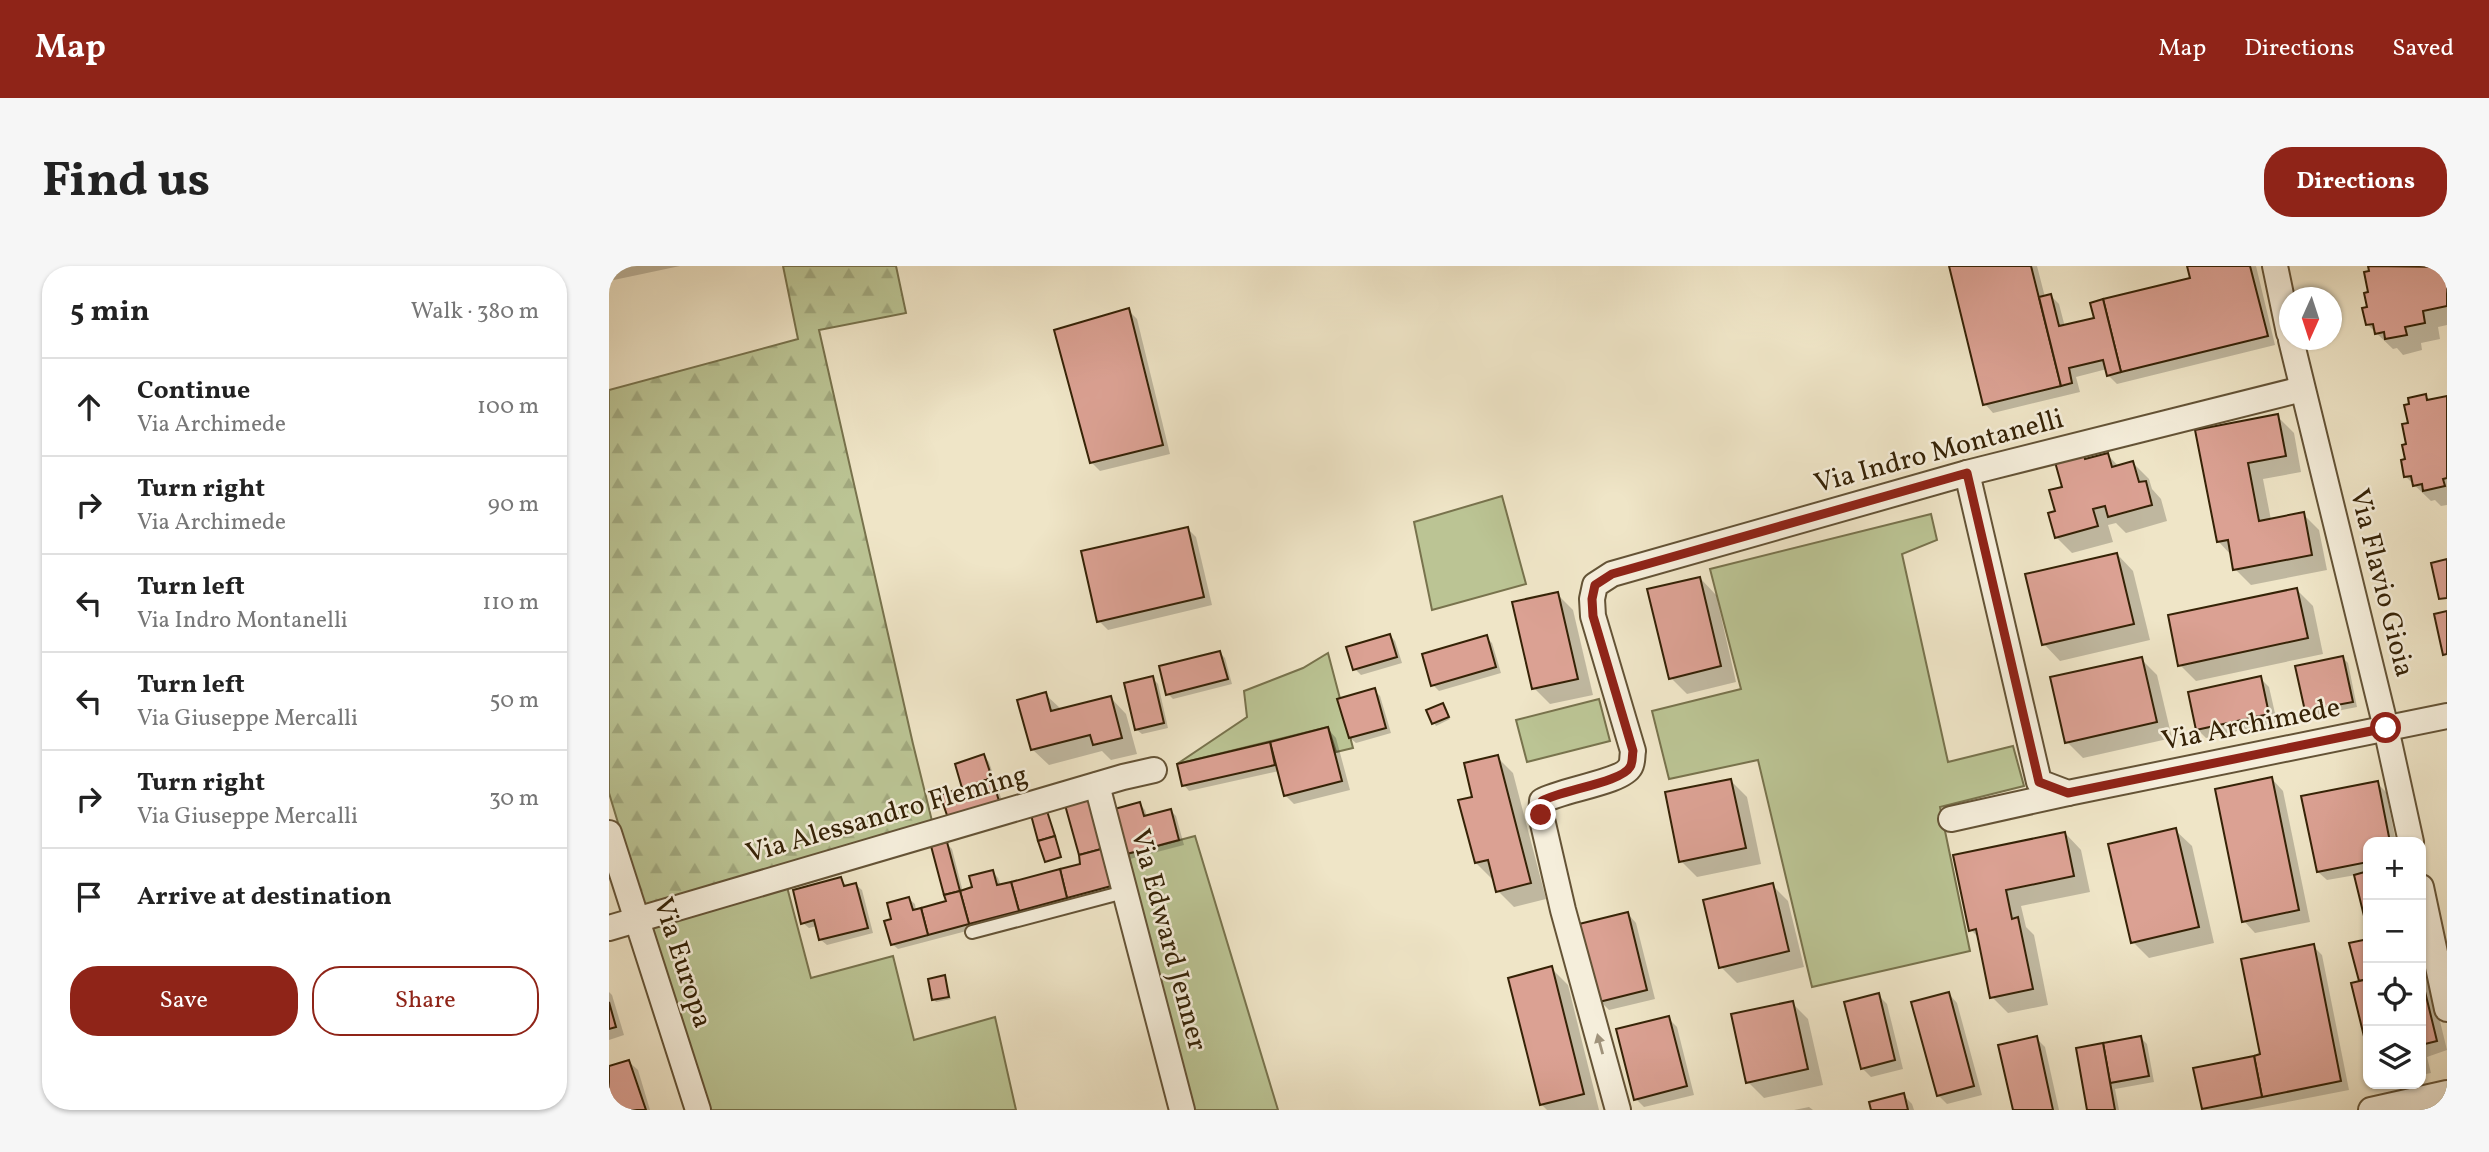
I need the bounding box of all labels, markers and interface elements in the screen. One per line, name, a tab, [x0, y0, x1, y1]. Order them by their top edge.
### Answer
text: Map	[35, 26, 106, 72]
text: Map	[2158, 32, 2206, 66]
text: Directions	[2244, 32, 2354, 66]
text: Saved	[2392, 32, 2454, 66]
button: Directions	[2264, 147, 2447, 217]
text: Find us	[42, 148, 210, 217]
north arrow	[2279, 287, 2342, 350]
text: 5 min	[70, 291, 150, 333]
text: Walk · 380 m	[411, 296, 539, 328]
text: Continue	[137, 373, 250, 409]
icon: ahead	[70, 388, 108, 426]
text: 100 m	[477, 391, 539, 423]
street label: Via Indro Montanelli	[1810, 400, 2068, 504]
text: Via Archimede	[137, 409, 286, 441]
text: Turn right	[137, 471, 265, 507]
street label: Via Flavio Gioia	[2339, 485, 2423, 681]
icon: right	[70, 486, 108, 524]
text: 90 m	[488, 489, 539, 521]
text: Via Archimede	[137, 507, 286, 539]
text: Turn left	[137, 569, 245, 605]
icon: left	[70, 584, 108, 622]
text: 110 m	[482, 587, 539, 619]
text: Via Indro Montanelli	[137, 605, 348, 637]
text: Turn left	[137, 667, 245, 703]
icon: left	[70, 682, 108, 720]
text: 50 m	[490, 685, 539, 717]
street label: Via Archimede	[2158, 689, 2344, 761]
text: Via Giuseppe Mercalli	[137, 703, 358, 735]
route start	[2370, 712, 2401, 743]
street label: Via Alessandro Fleming	[742, 756, 1032, 874]
text: Turn right	[137, 765, 265, 801]
icon: right	[70, 780, 108, 818]
text: 30 m	[489, 783, 539, 815]
route end	[1525, 799, 1556, 830]
text: Via Giuseppe Mercalli	[137, 801, 358, 833]
street label: Via Edward Jenner	[1120, 825, 1216, 1055]
map controls	[2363, 837, 2426, 1089]
button: +	[2363, 837, 2426, 900]
icon: arrive	[70, 878, 108, 916]
text: Arrive at destination	[137, 879, 392, 915]
street label: Via Europa	[643, 893, 721, 1033]
button: −	[2363, 900, 2426, 963]
button: locate	[2363, 963, 2426, 1026]
button: Save	[70, 966, 298, 1036]
button: Share	[312, 966, 539, 1036]
button: layers	[2363, 1026, 2426, 1089]
one-way arrow	[1594, 1033, 1605, 1055]

